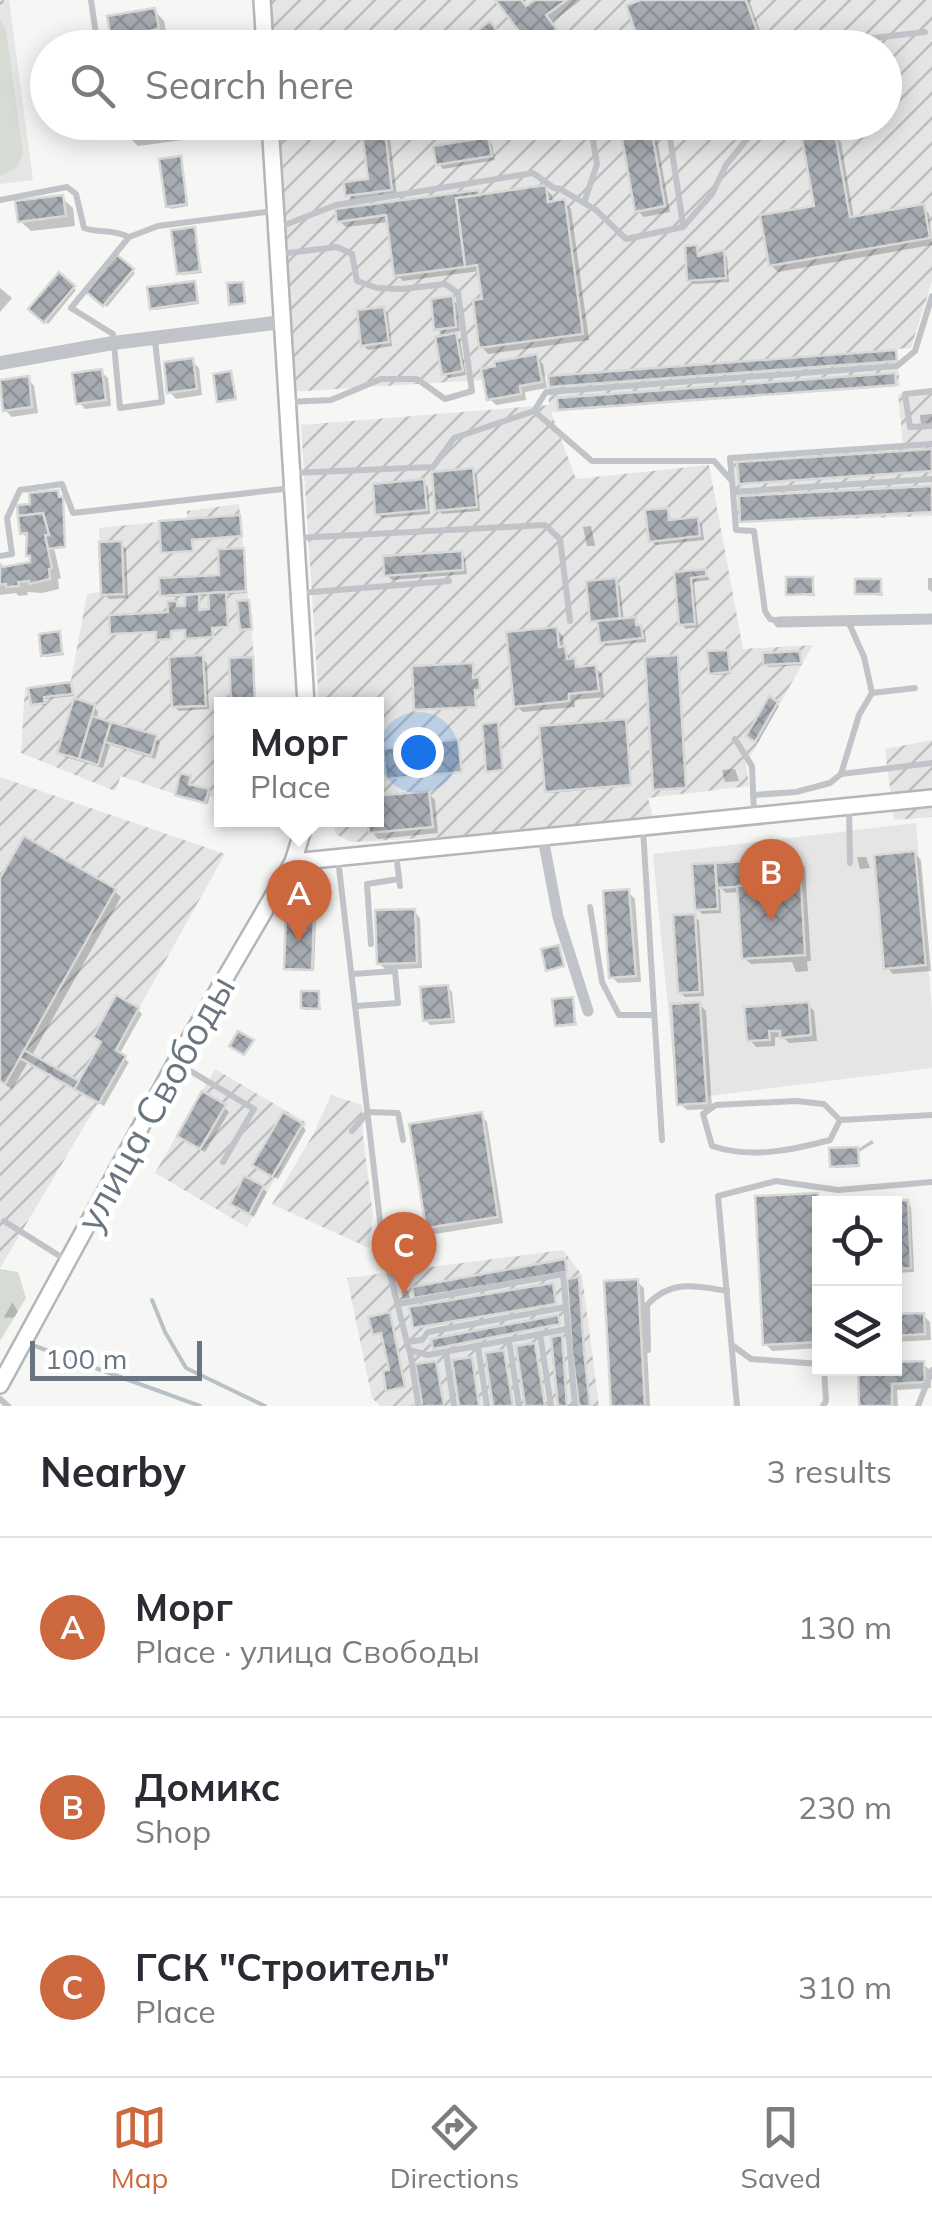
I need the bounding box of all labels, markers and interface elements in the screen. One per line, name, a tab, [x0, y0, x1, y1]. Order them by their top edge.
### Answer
search box	[30, 30, 902, 140]
icon: search	[65, 58, 120, 113]
text: Search here	[145, 61, 354, 109]
popup	[214, 697, 384, 827]
text: Морг	[250, 718, 348, 766]
your location	[393, 727, 444, 778]
text: Place	[250, 766, 331, 806]
pin: B	[738, 838, 804, 921]
pin: A	[266, 860, 332, 942]
street label: улица Свободы	[65, 967, 245, 1239]
map controls	[812, 1196, 902, 1376]
button: locate	[812, 1196, 902, 1286]
pin: C	[372, 1212, 436, 1294]
button: layers	[812, 1286, 902, 1376]
scale bar	[30, 1336, 202, 1380]
text: 100 m	[45, 1341, 127, 1376]
text: Nearby	[40, 1445, 186, 1498]
text: 3 results	[767, 1451, 892, 1491]
text: Морг	[135, 1583, 233, 1631]
text: A	[60, 1607, 85, 1647]
text: 130 m	[798, 1607, 892, 1647]
text: Place · улица Свободы	[135, 1631, 480, 1671]
text: Домикс	[135, 1763, 281, 1811]
text: B	[61, 1787, 84, 1827]
text: 230 m	[798, 1787, 892, 1827]
text: Shop	[135, 1811, 211, 1851]
text: ГСК "Строитель"	[135, 1943, 450, 1991]
text: C	[62, 1967, 83, 2007]
text: 310 m	[798, 1967, 892, 2007]
text: Place	[135, 1991, 216, 2031]
tab: Map	[111, 2100, 168, 2195]
tab: Directions	[390, 2100, 519, 2195]
tab: Saved	[740, 2100, 821, 2195]

